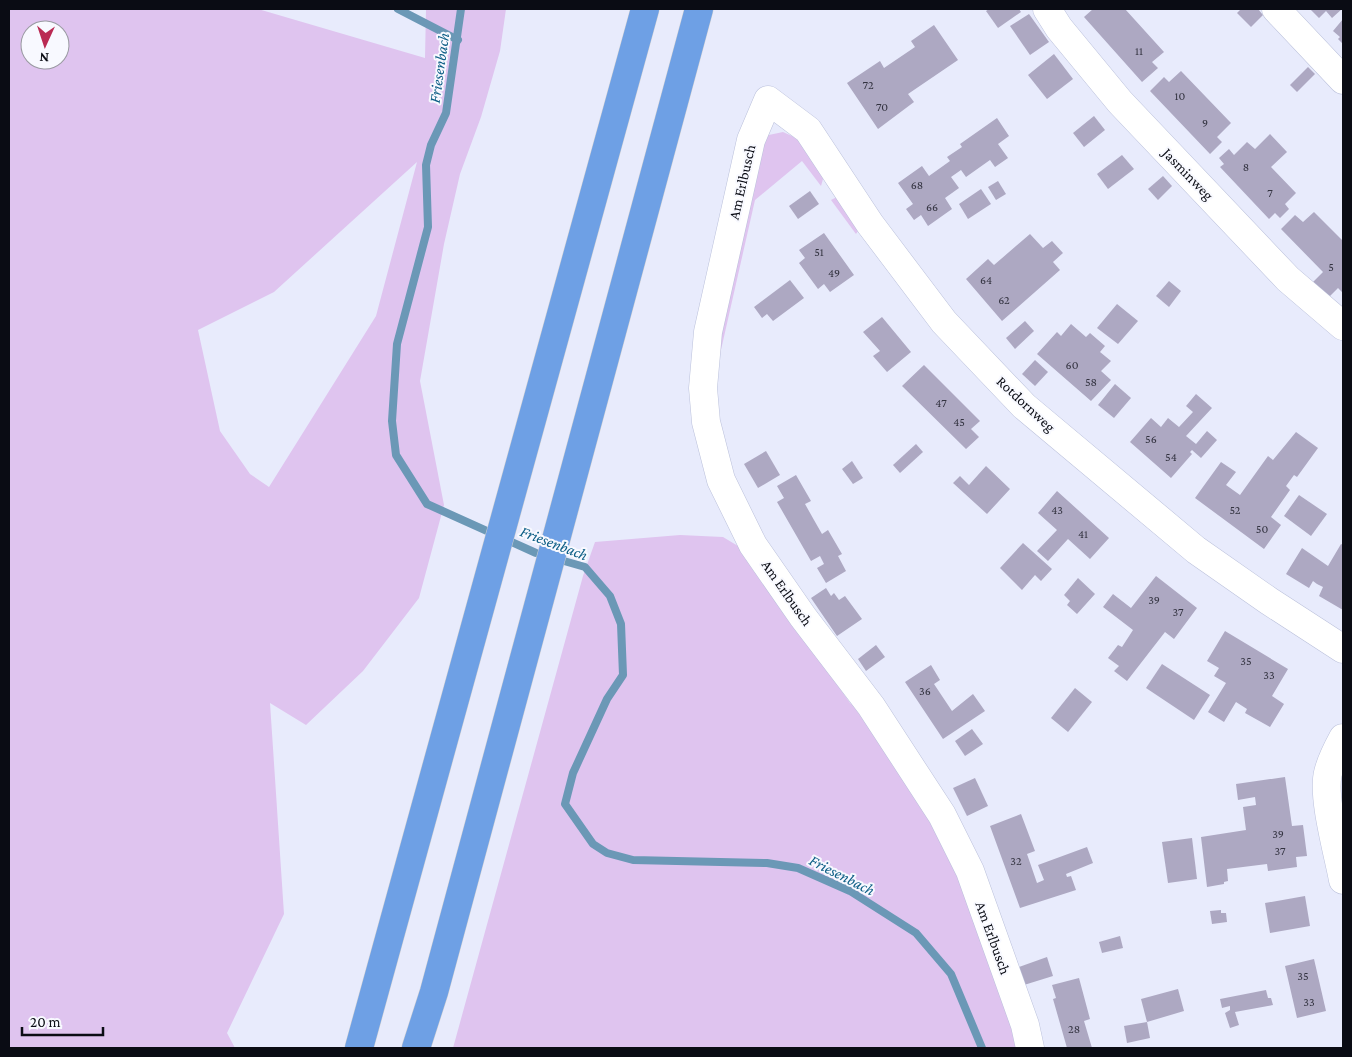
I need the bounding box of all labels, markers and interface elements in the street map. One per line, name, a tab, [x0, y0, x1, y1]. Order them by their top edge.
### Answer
north arrow	[20, 20, 70, 70]
water label: Friesenbach	[426, 32, 452, 104]
house number: 11	[1135, 44, 1143, 58]
text: N	[39, 50, 50, 66]
house number: 72	[862, 78, 874, 92]
house number: 10	[1175, 89, 1186, 103]
house number: 70	[876, 100, 888, 114]
house number: 9	[1202, 116, 1208, 130]
street label: Am Erlbusch	[726, 143, 758, 221]
street label: Jasminweg	[1157, 143, 1217, 204]
house number: 8	[1243, 160, 1249, 174]
house number: 68	[911, 178, 923, 192]
house number: 7	[1267, 186, 1273, 200]
house number: 66	[926, 200, 938, 214]
house number: 51	[814, 245, 824, 259]
house number: 5	[1328, 260, 1334, 274]
house number: 49	[828, 266, 840, 280]
house number: 64	[980, 273, 992, 287]
house number: 62	[998, 293, 1010, 307]
house number: 60	[1066, 358, 1079, 372]
street label: Rotdornweg	[993, 373, 1058, 436]
house number: 58	[1085, 375, 1097, 389]
house number: 47	[935, 396, 947, 410]
house number: 45	[953, 415, 965, 429]
house number: 56	[1145, 432, 1157, 446]
house number: 54	[1165, 450, 1177, 464]
house number: 43	[1051, 503, 1063, 517]
house number: 52	[1229, 503, 1241, 517]
water label: Friesenbach	[518, 522, 590, 564]
house number: 50	[1256, 522, 1268, 536]
house number: 41	[1078, 527, 1088, 541]
street label: Am Erlbusch	[759, 557, 815, 629]
house number: 39	[1148, 593, 1160, 607]
house number: 37	[1172, 605, 1184, 619]
house number: 35	[1240, 654, 1252, 668]
house number: 33	[1263, 668, 1275, 682]
house number: 36	[919, 684, 931, 698]
house number: 39	[1272, 827, 1284, 841]
house number: 37	[1274, 844, 1286, 858]
water label: Friesenbach	[807, 851, 878, 899]
house number: 32	[1010, 854, 1022, 868]
street label: Am Erlbusch	[972, 899, 1014, 977]
house number: 35	[1297, 969, 1309, 983]
house number: 33	[1303, 995, 1315, 1009]
scale bar	[22, 1004, 104, 1036]
text: 20 m	[30, 1014, 61, 1030]
house number: 28	[1068, 1022, 1080, 1036]

